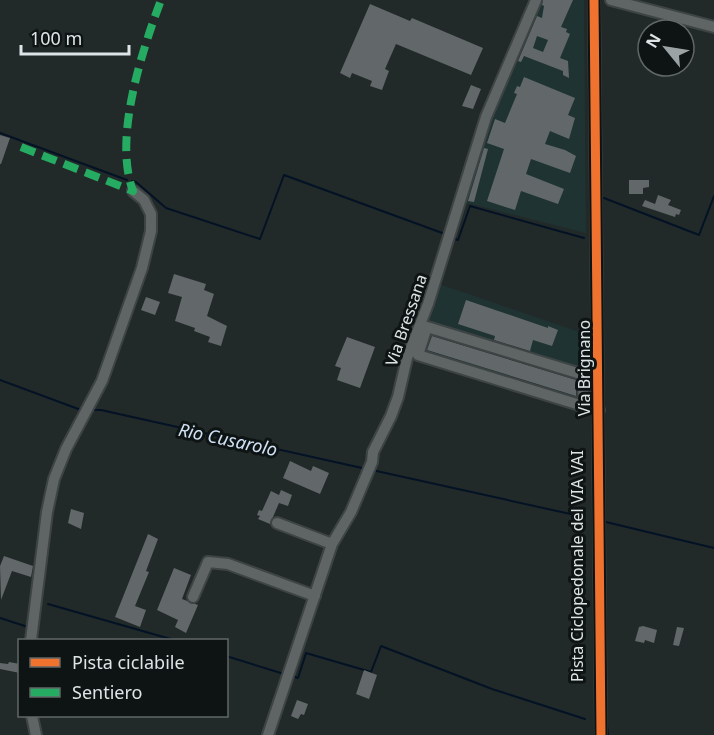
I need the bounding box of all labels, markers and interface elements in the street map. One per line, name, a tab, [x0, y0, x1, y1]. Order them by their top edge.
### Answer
scale bar	[21, 18, 129, 56]
north arrow	[636, 18, 696, 78]
text: 100 m	[30, 26, 82, 50]
text: N	[640, 29, 666, 52]
street label: Via Bressana	[380, 271, 432, 369]
street label: Via Brignano	[573, 320, 595, 416]
water label: Rio Cusarolo	[176, 417, 280, 461]
street label: Pista Ciclopedonale del VIA VAI	[566, 450, 588, 682]
legend	[18, 639, 228, 717]
text: Pista ciclabile	[72, 650, 185, 674]
text: Sentiero	[72, 680, 142, 704]

